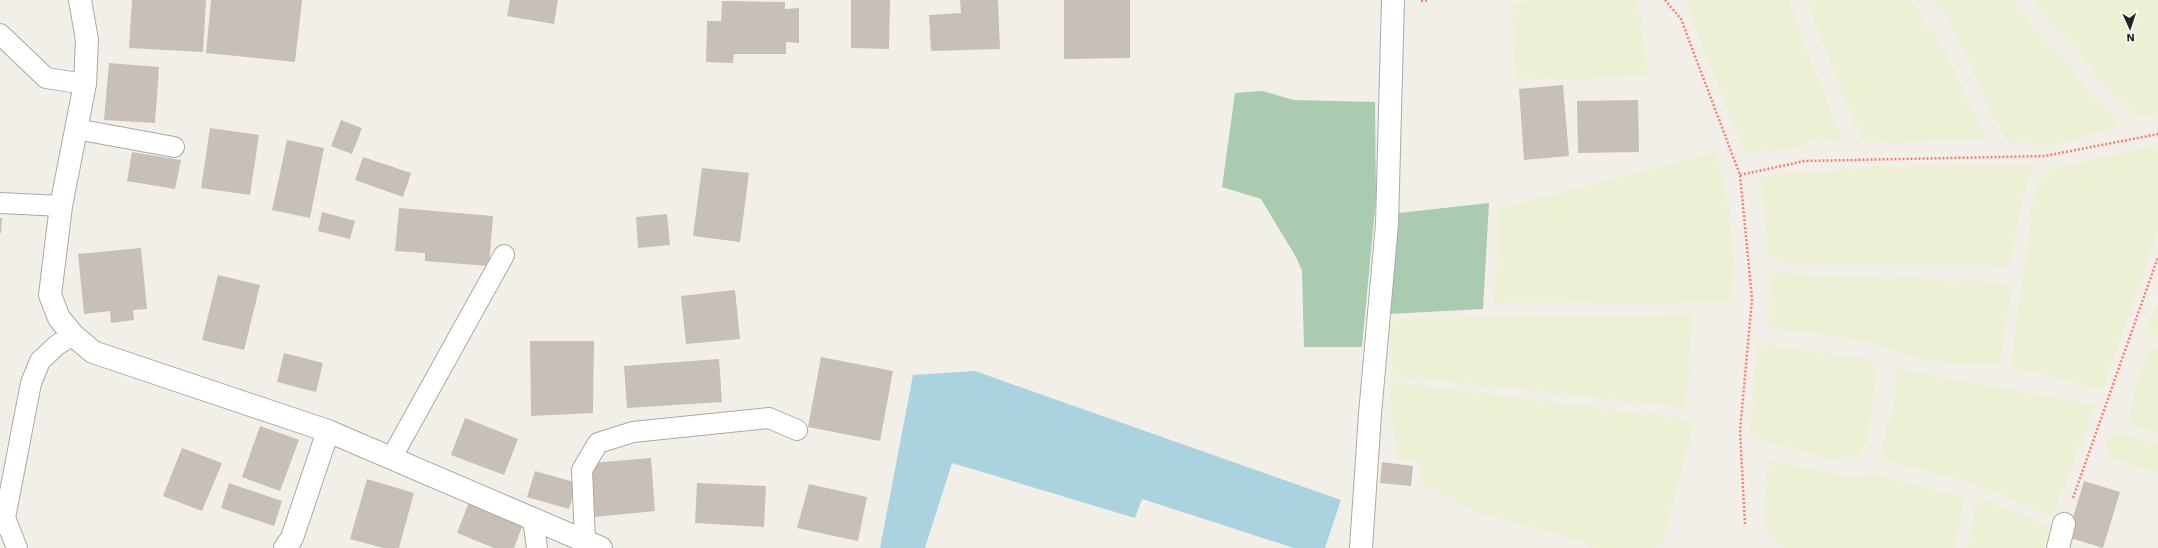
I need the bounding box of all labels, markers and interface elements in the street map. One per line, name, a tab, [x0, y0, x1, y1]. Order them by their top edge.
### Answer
north arrow	[2110, 8, 2150, 48]
text: N	[2126, 31, 2135, 44]

